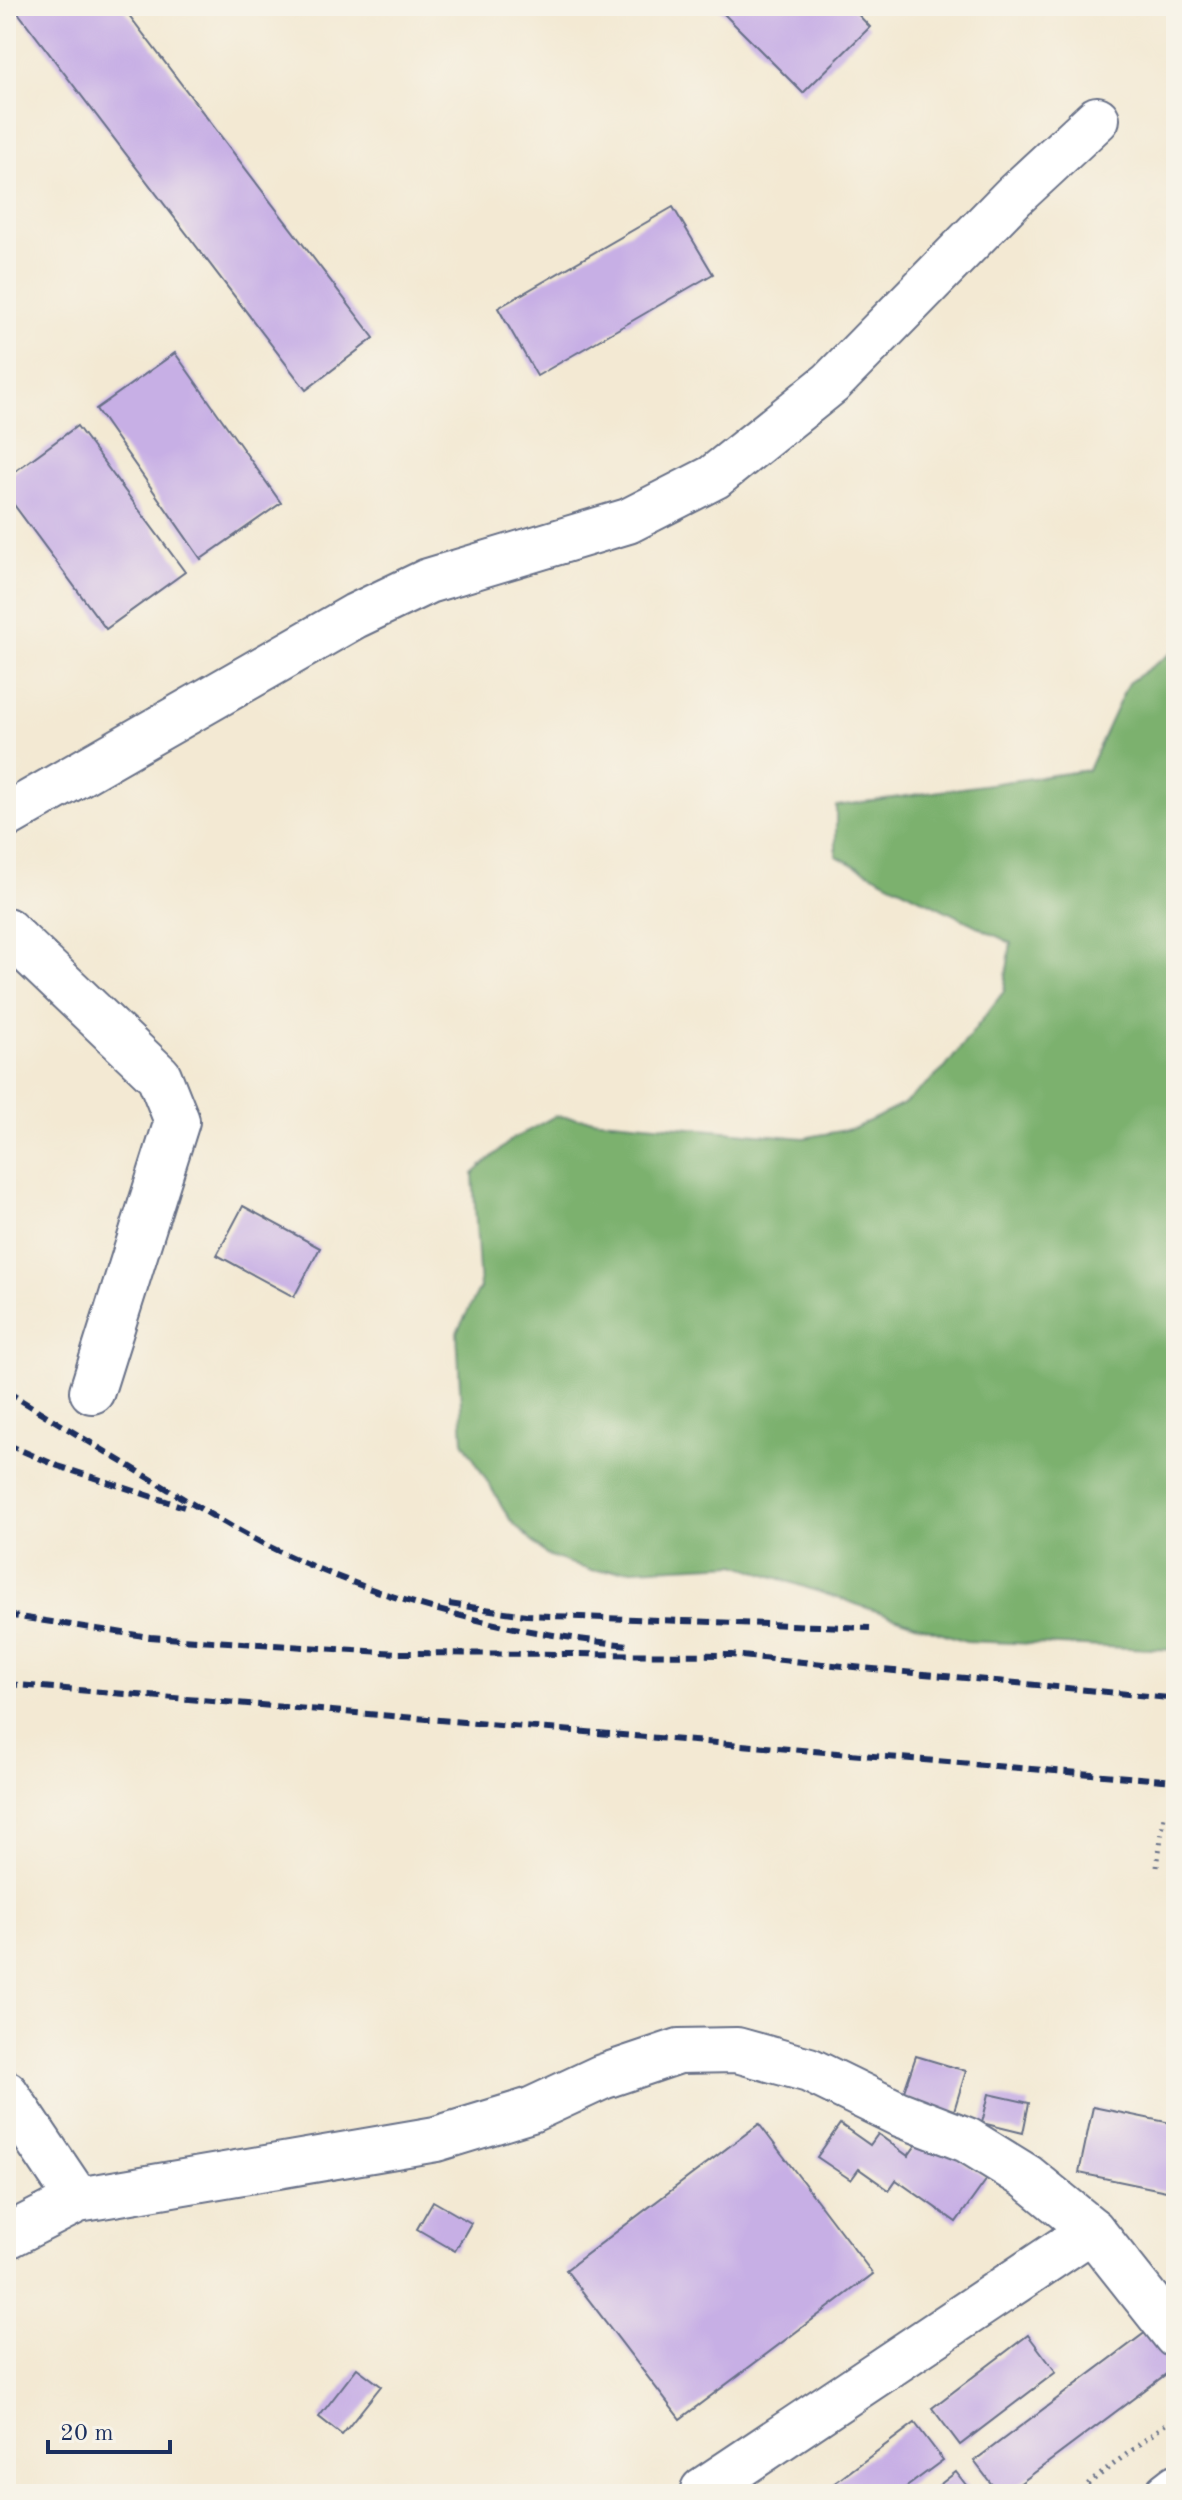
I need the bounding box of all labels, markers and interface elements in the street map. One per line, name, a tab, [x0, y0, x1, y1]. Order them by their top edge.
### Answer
scale bar	[48, 2404, 170, 2454]
text: 20 m	[60, 2422, 114, 2446]

